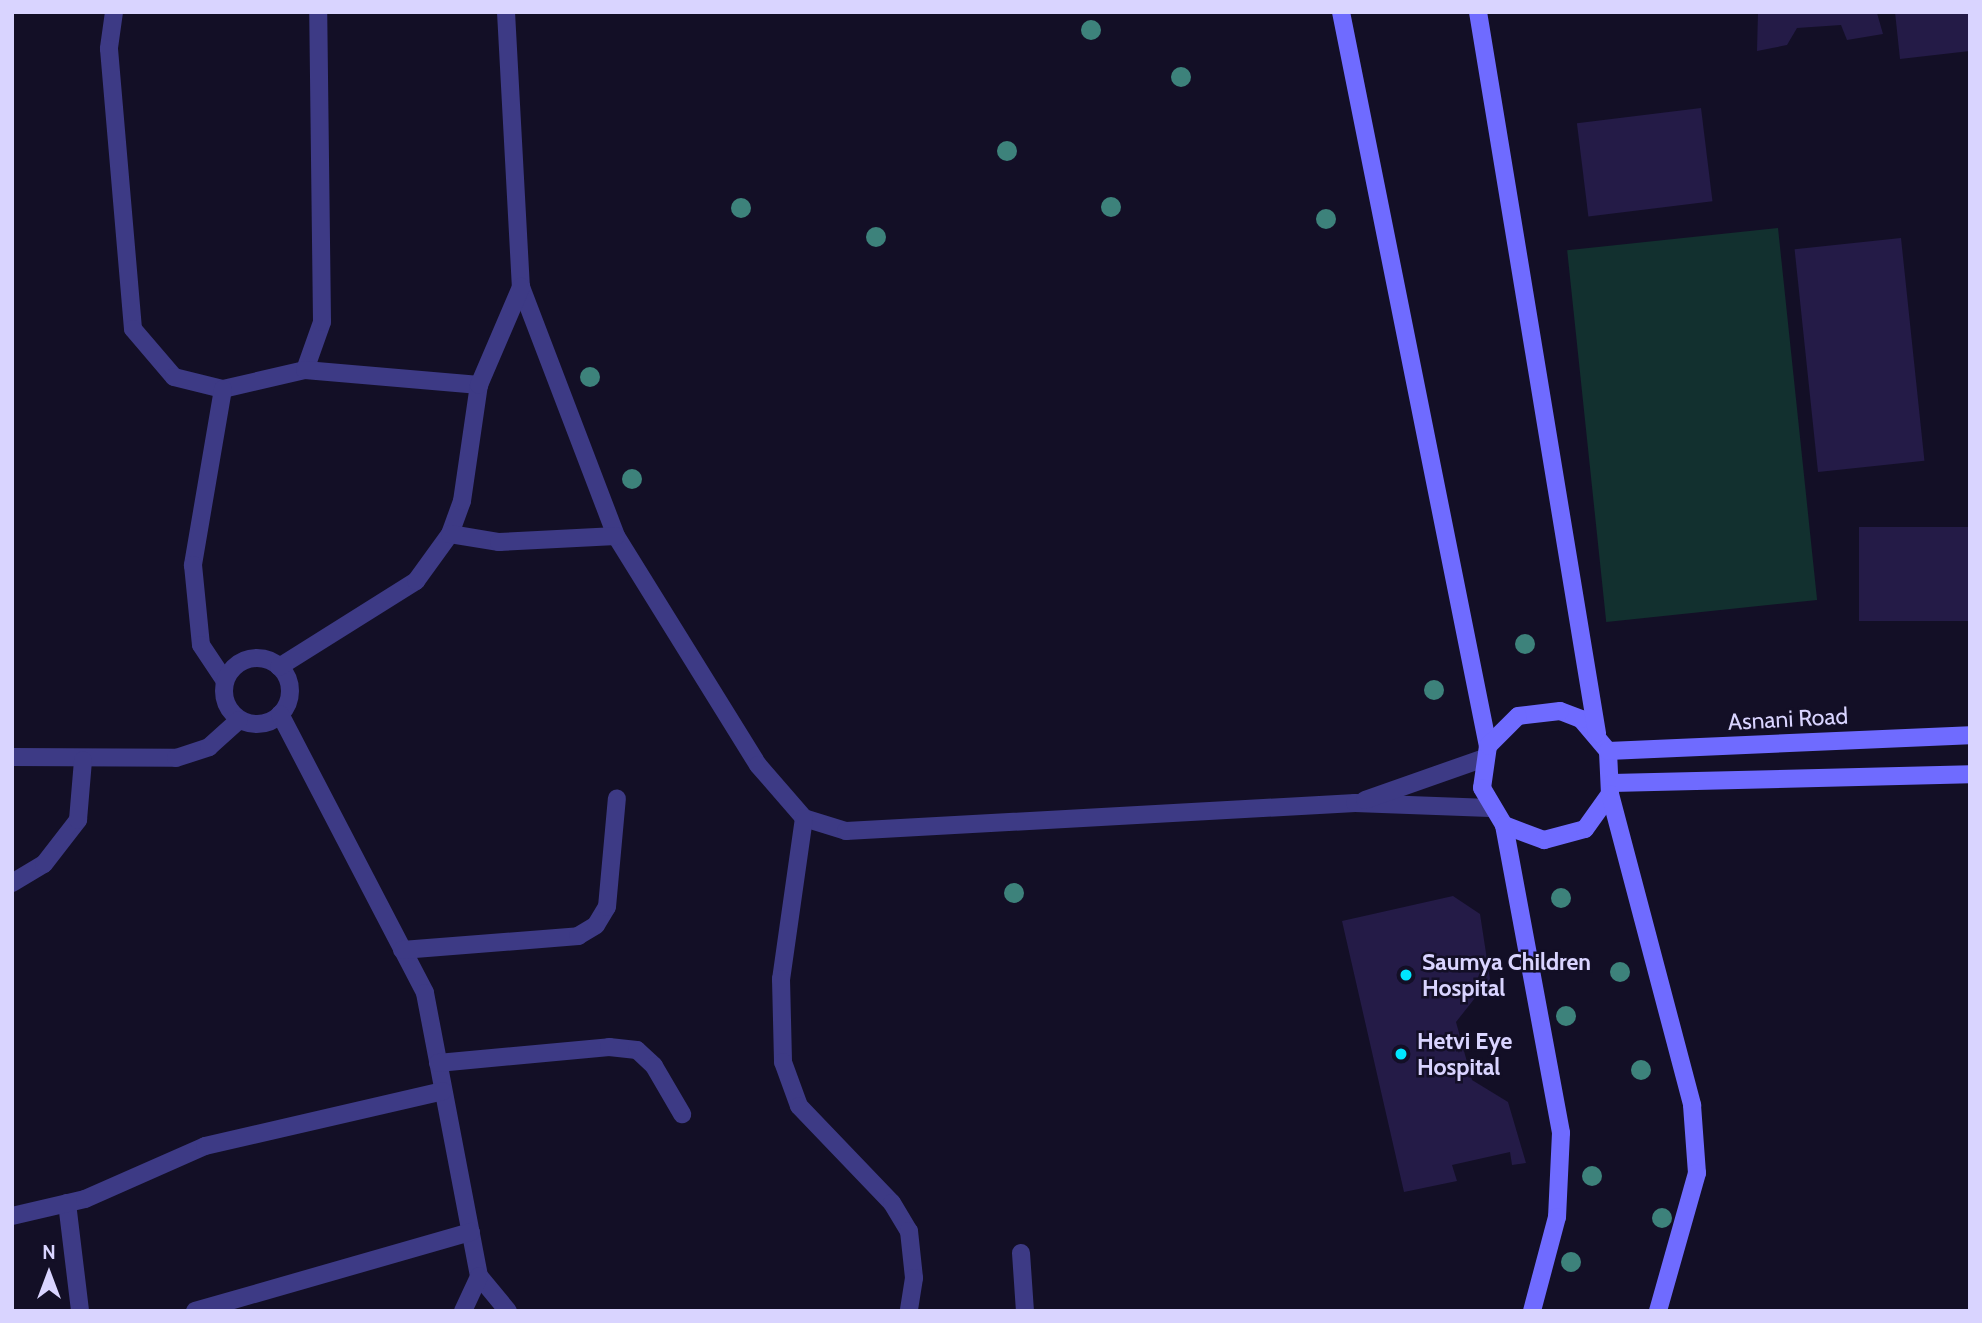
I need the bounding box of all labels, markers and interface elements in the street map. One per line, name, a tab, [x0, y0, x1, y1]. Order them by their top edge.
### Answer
street label: Asnani Road	[1727, 702, 1849, 736]
place label: Saumya Children Hospital	[1422, 948, 1591, 1002]
marker: Saumya Children Hospital	[1396, 965, 1416, 985]
place label: Hetvi Eye Hospital	[1417, 1027, 1512, 1081]
marker: Hetvi Eye Hospital	[1391, 1044, 1411, 1064]
north arrow	[14, 1239, 84, 1309]
text: N	[42, 1241, 56, 1264]

